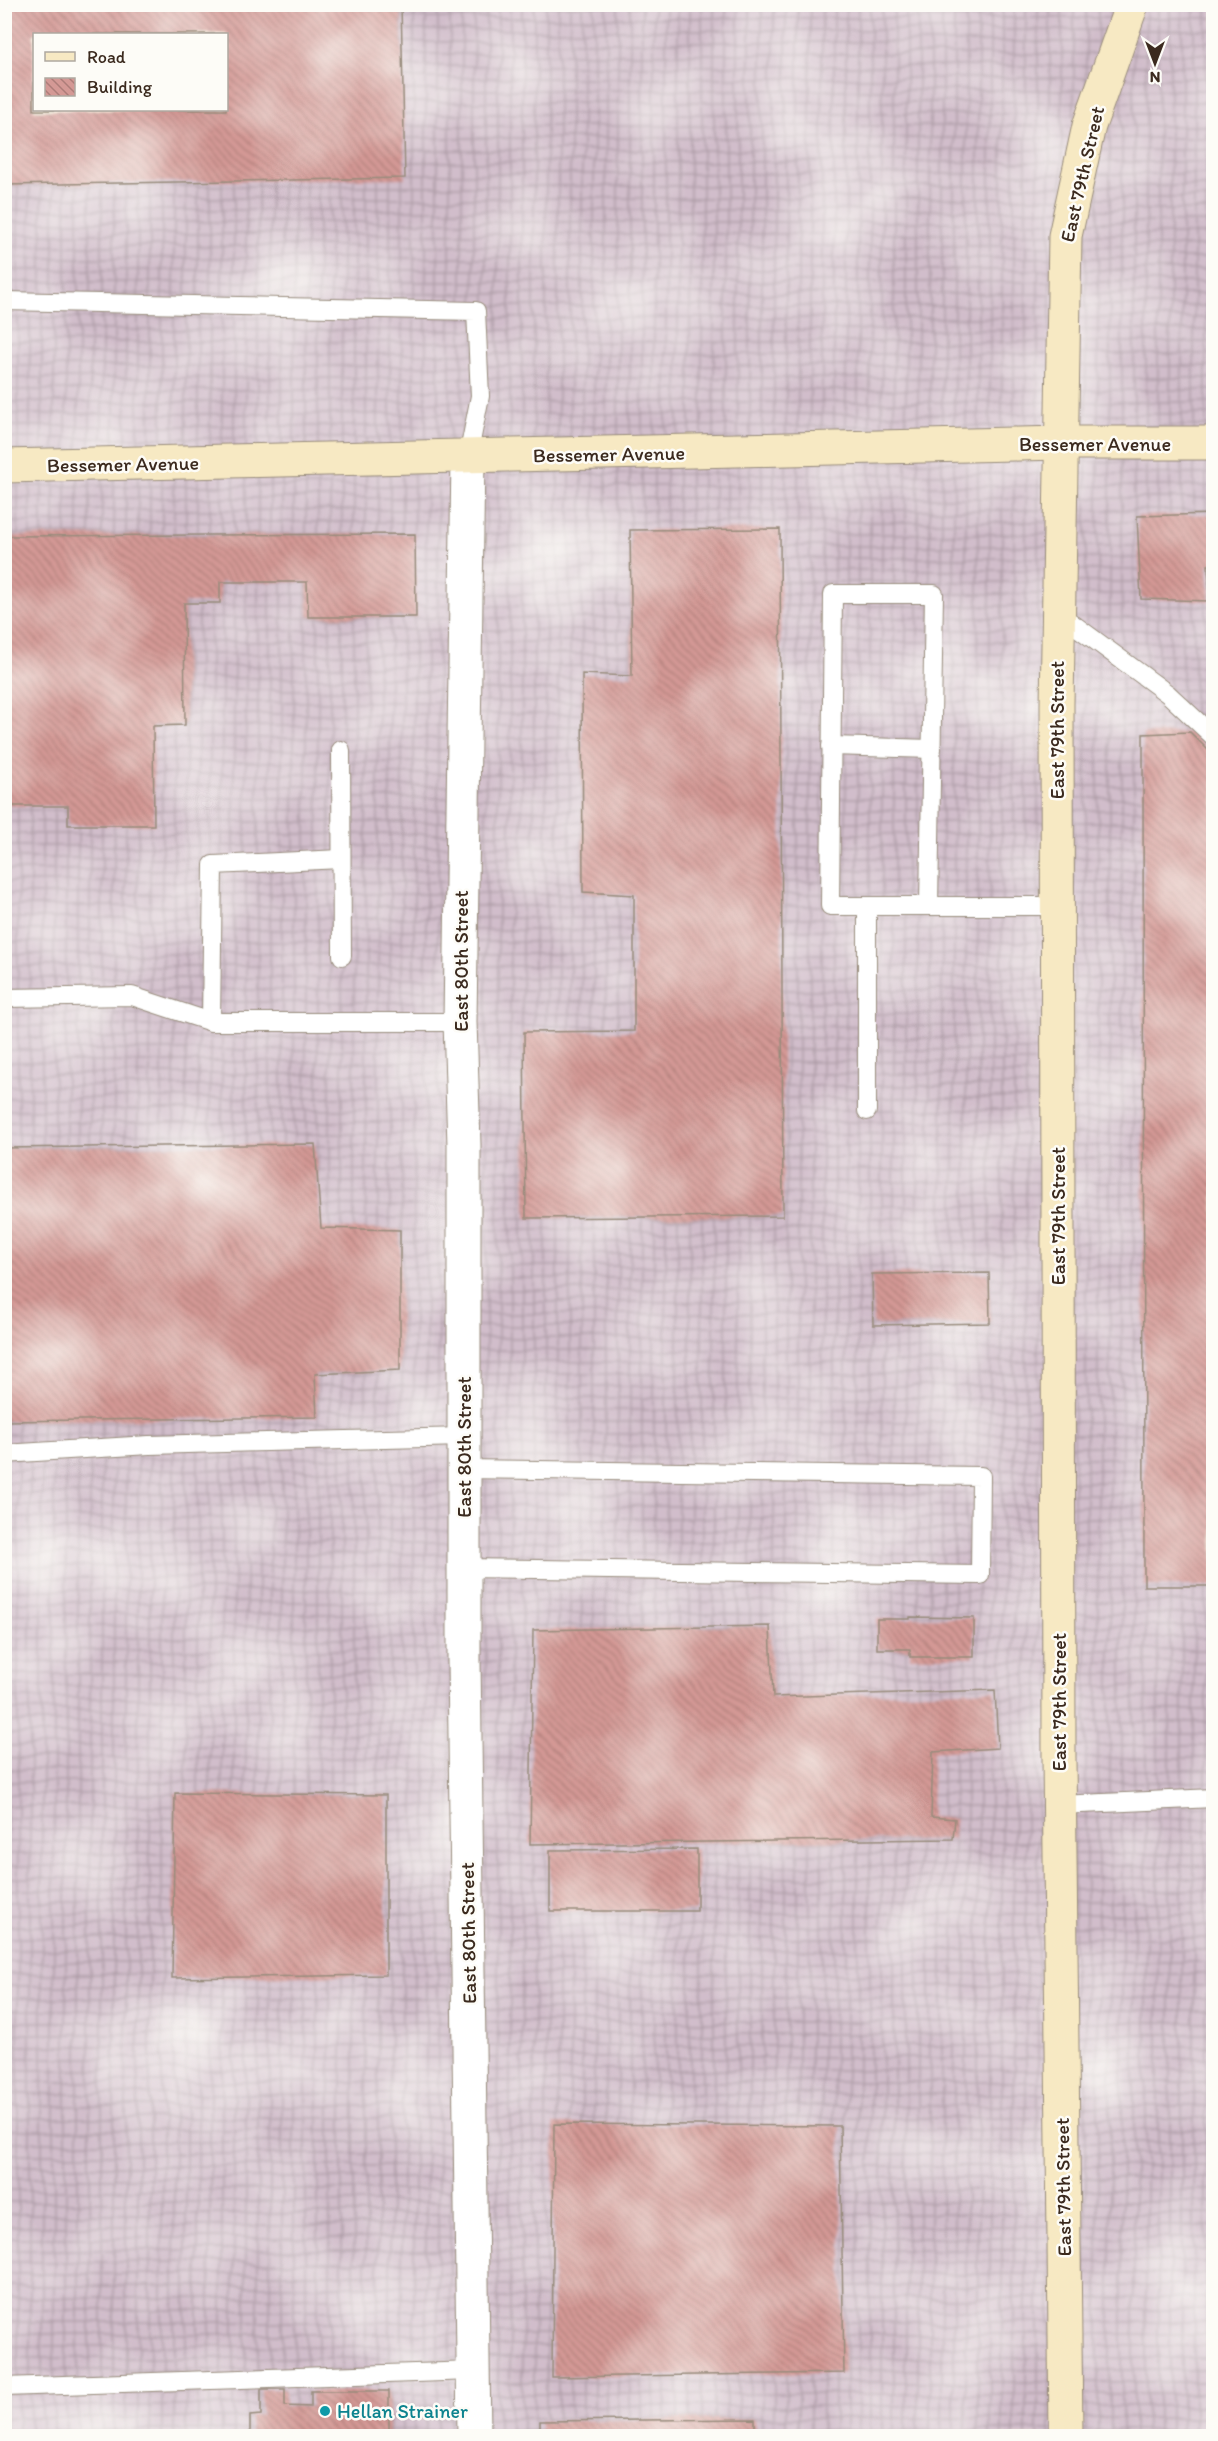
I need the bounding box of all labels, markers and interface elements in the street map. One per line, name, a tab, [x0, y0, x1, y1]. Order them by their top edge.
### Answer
legend	[33, 33, 228, 111]
north arrow	[1125, 33, 1185, 93]
text: Road	[87, 46, 126, 68]
text: N	[1150, 68, 1160, 87]
text: Building	[87, 76, 153, 98]
street label: East 79th Street	[1055, 104, 1109, 244]
street label: Bessemer Avenue	[1019, 432, 1171, 456]
street label: Bessemer Avenue	[533, 441, 685, 467]
street label: Bessemer Avenue	[47, 451, 199, 477]
street label: East 79th Street	[1045, 661, 1069, 799]
street label: East 80th Street	[449, 890, 473, 1032]
street label: East 79th Street	[1046, 1147, 1070, 1285]
street label: East 80th Street	[452, 1376, 476, 1518]
street label: East 79th Street	[1047, 1633, 1071, 1771]
street label: East 80th Street	[455, 1862, 481, 2004]
street label: East 79th Street	[1050, 2117, 1076, 2257]
place label: Hellan Strainer	[337, 2399, 468, 2423]
marker: Hellan Strainer	[318, 2404, 332, 2418]

